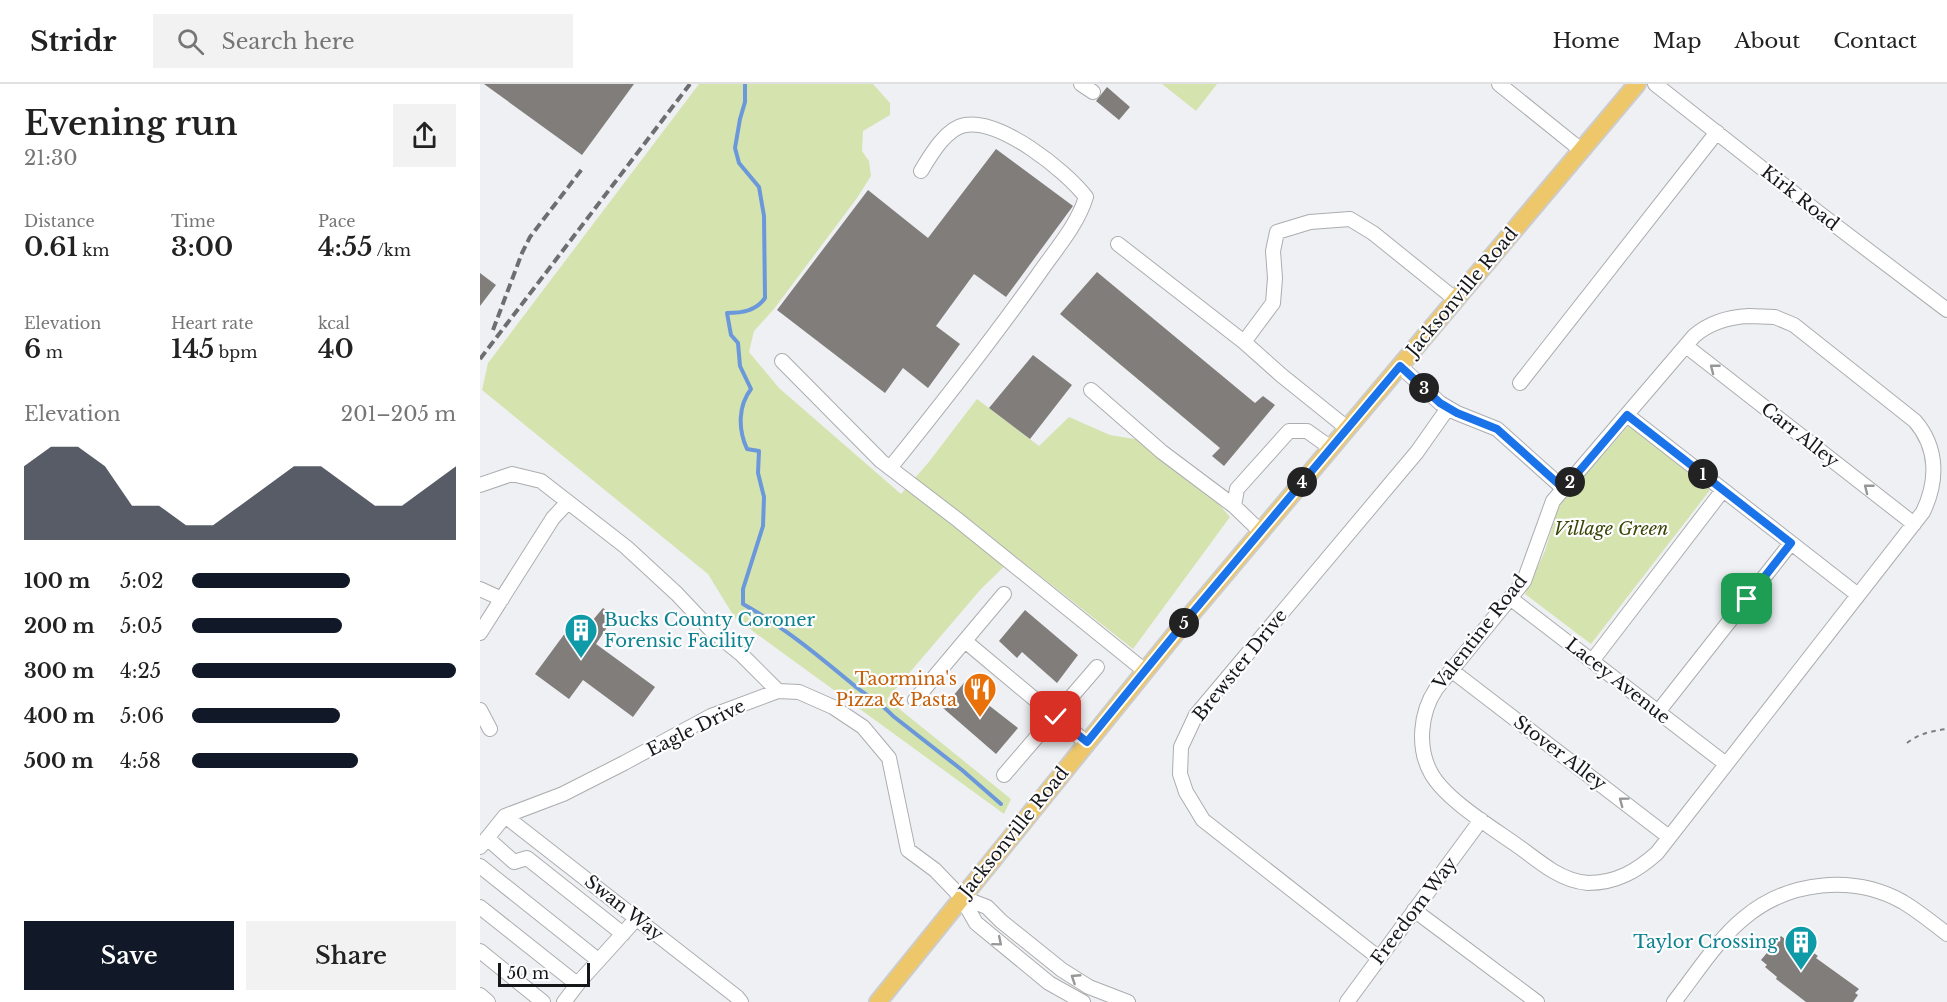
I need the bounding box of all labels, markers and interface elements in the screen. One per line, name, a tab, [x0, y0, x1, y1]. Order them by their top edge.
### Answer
search box	[153, 14, 573, 68]
text: Stridr	[30, 24, 117, 59]
icon: search	[174, 25, 207, 58]
text: Search here	[222, 28, 355, 55]
text: Home	[1553, 28, 1620, 54]
text: Map	[1653, 28, 1701, 54]
text: About	[1734, 28, 1800, 54]
text: Contact	[1833, 28, 1917, 54]
text: Evening run	[24, 103, 238, 144]
button: share	[393, 104, 456, 167]
text: 21:30	[24, 146, 78, 170]
street label: Kirk Road	[1757, 161, 1843, 235]
text: Distance	[24, 211, 95, 231]
text: Time	[171, 211, 215, 231]
text: Pace	[318, 211, 355, 231]
street label: Jacksonville Road	[1400, 223, 1522, 362]
text: 0.61	[24, 231, 78, 263]
text: 3:00	[171, 231, 233, 263]
text: 4:55	[318, 231, 372, 263]
text: km	[78, 240, 110, 260]
text: /km	[372, 240, 411, 260]
text: Elevation	[24, 313, 101, 333]
text: Heart rate	[171, 313, 253, 333]
text: kcal	[318, 313, 350, 333]
text: 6	[24, 333, 41, 365]
text: 145	[171, 333, 214, 365]
text: 40	[318, 333, 354, 365]
text: m	[41, 342, 63, 362]
text: bpm	[214, 342, 257, 362]
one-way arrow	[1710, 364, 1721, 375]
pin: 3	[1409, 373, 1439, 403]
text: 3	[1419, 378, 1429, 398]
street label: Carr Alley	[1757, 398, 1844, 473]
text: Elevation	[24, 402, 121, 426]
text: 201–205 m	[341, 402, 456, 426]
pin: 1	[1688, 459, 1718, 489]
text: 1	[1700, 464, 1706, 484]
pin: 4	[1287, 467, 1317, 497]
pin: 2	[1555, 467, 1585, 497]
text: 4	[1297, 472, 1307, 492]
text: 2	[1565, 472, 1575, 492]
one-way arrow	[1863, 484, 1874, 495]
park label: Village Green	[1554, 518, 1668, 540]
text: 100 m	[24, 569, 90, 593]
text: 5:02	[120, 569, 164, 593]
street label: Valentine Road	[1428, 570, 1532, 695]
pin	[1721, 573, 1772, 624]
icon: arrive	[1730, 582, 1763, 615]
street label: Brewster Drive	[1188, 605, 1292, 725]
pin: 5	[1169, 608, 1199, 638]
place label: Bucks County Coroner Forensic Facility	[604, 609, 816, 652]
building icon: Bucks County Coroner Forensic Facility	[563, 612, 599, 659]
text: 5	[1179, 613, 1189, 633]
text: 200 m	[24, 614, 95, 638]
text: 5:05	[120, 614, 163, 638]
street label: Lacey Avenue	[1561, 633, 1675, 729]
text: 300 m	[24, 659, 94, 683]
text: 4:25	[120, 659, 161, 683]
place label: Taormina's Pizza & Pasta	[835, 668, 957, 711]
restaurant icon: Taormina's Pizza & Pasta	[962, 671, 998, 718]
pin	[1030, 691, 1081, 742]
street label: Eagle Drive	[643, 695, 749, 761]
icon: check	[1039, 700, 1072, 733]
text: 400 m	[24, 704, 95, 728]
text: 5:06	[120, 704, 164, 728]
street label: Stover Alley	[1509, 711, 1611, 795]
text: 500 m	[24, 749, 94, 773]
text: 4:58	[120, 749, 161, 773]
street label: Jacksonville Road	[953, 762, 1073, 903]
one-way arrow	[1618, 797, 1629, 808]
street label: Freedom Way	[1366, 852, 1462, 969]
street label: Swan Way	[580, 870, 668, 946]
button: Save	[24, 921, 234, 990]
button: Share	[246, 921, 456, 990]
building icon: Taylor Crossing	[1783, 924, 1819, 971]
place label: Taylor Crossing	[1633, 931, 1778, 953]
one-way arrow	[991, 934, 1002, 945]
scale bar	[498, 960, 590, 988]
text: 50 m	[507, 963, 549, 983]
one-way arrow	[1071, 973, 1081, 985]

